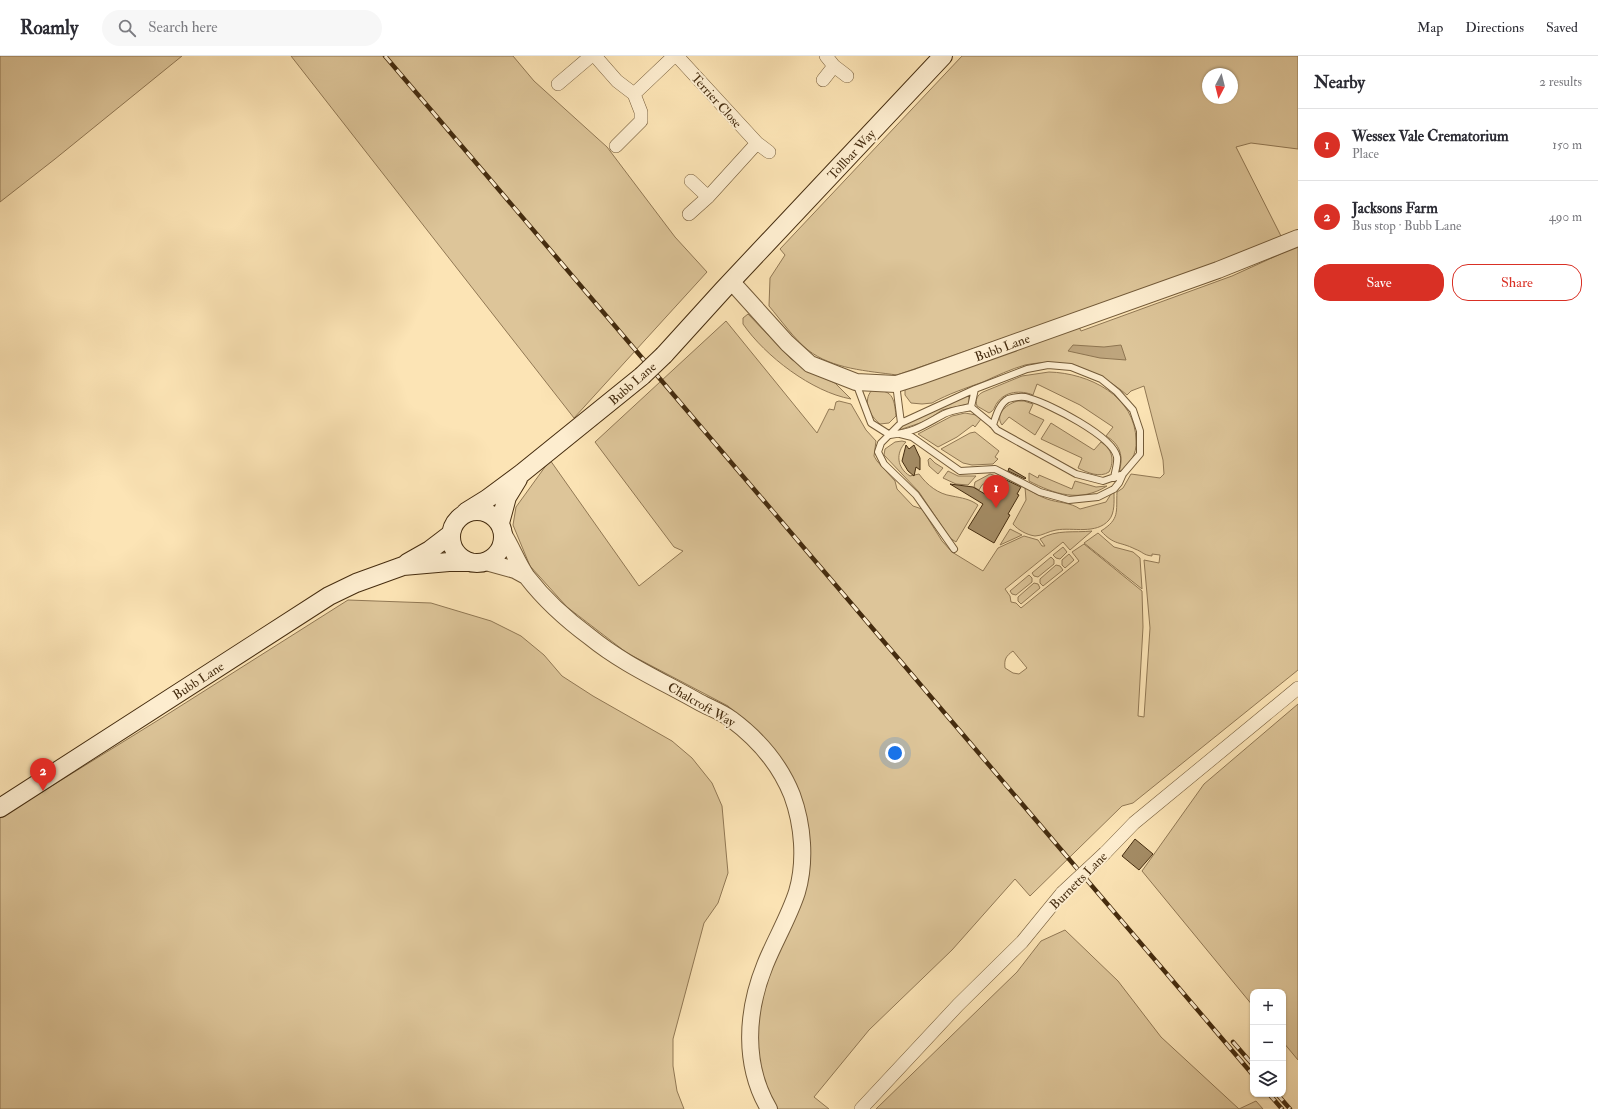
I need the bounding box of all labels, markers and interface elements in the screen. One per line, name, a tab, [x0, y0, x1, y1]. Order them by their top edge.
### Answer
search box	[102, 10, 382, 46]
text: Roamly	[20, 16, 78, 40]
icon: search	[116, 17, 138, 39]
text: Search here	[148, 18, 218, 37]
text: Map	[1417, 19, 1443, 36]
text: Directions	[1465, 19, 1524, 36]
text: Saved	[1546, 19, 1578, 36]
north arrow	[1202, 68, 1238, 104]
street label: Terrier Close	[687, 70, 745, 132]
text: Nearby	[1314, 72, 1365, 93]
text: 2 results	[1539, 74, 1582, 90]
street label: Tollbar Way	[824, 126, 880, 184]
text: Wessex Vale Crematorium	[1352, 127, 1509, 146]
text: 1	[1325, 137, 1329, 153]
text: 150 m	[1552, 137, 1582, 153]
text: Place	[1352, 146, 1379, 162]
text: Jacksons Farm	[1352, 199, 1438, 218]
text: 2	[1324, 209, 1330, 225]
text: 490 m	[1549, 209, 1582, 225]
text: Bus stop · Bubb Lane	[1352, 218, 1462, 234]
button: Save	[1314, 264, 1444, 301]
button: Share	[1452, 264, 1582, 301]
street label: Bubb Lane	[973, 330, 1033, 365]
street label: Bubb Lane	[606, 358, 660, 409]
pin: 1	[983, 475, 1009, 508]
street label: Bubb Lane	[170, 658, 228, 703]
street label: Chalcroft Way	[664, 679, 738, 732]
your location	[885, 743, 905, 763]
pin: 2	[30, 758, 56, 791]
street label: Burnetts Lane	[1047, 848, 1111, 913]
map controls	[1250, 989, 1286, 1097]
button: +	[1250, 989, 1286, 1025]
button: −	[1250, 1025, 1286, 1061]
button: layers	[1250, 1061, 1286, 1097]

